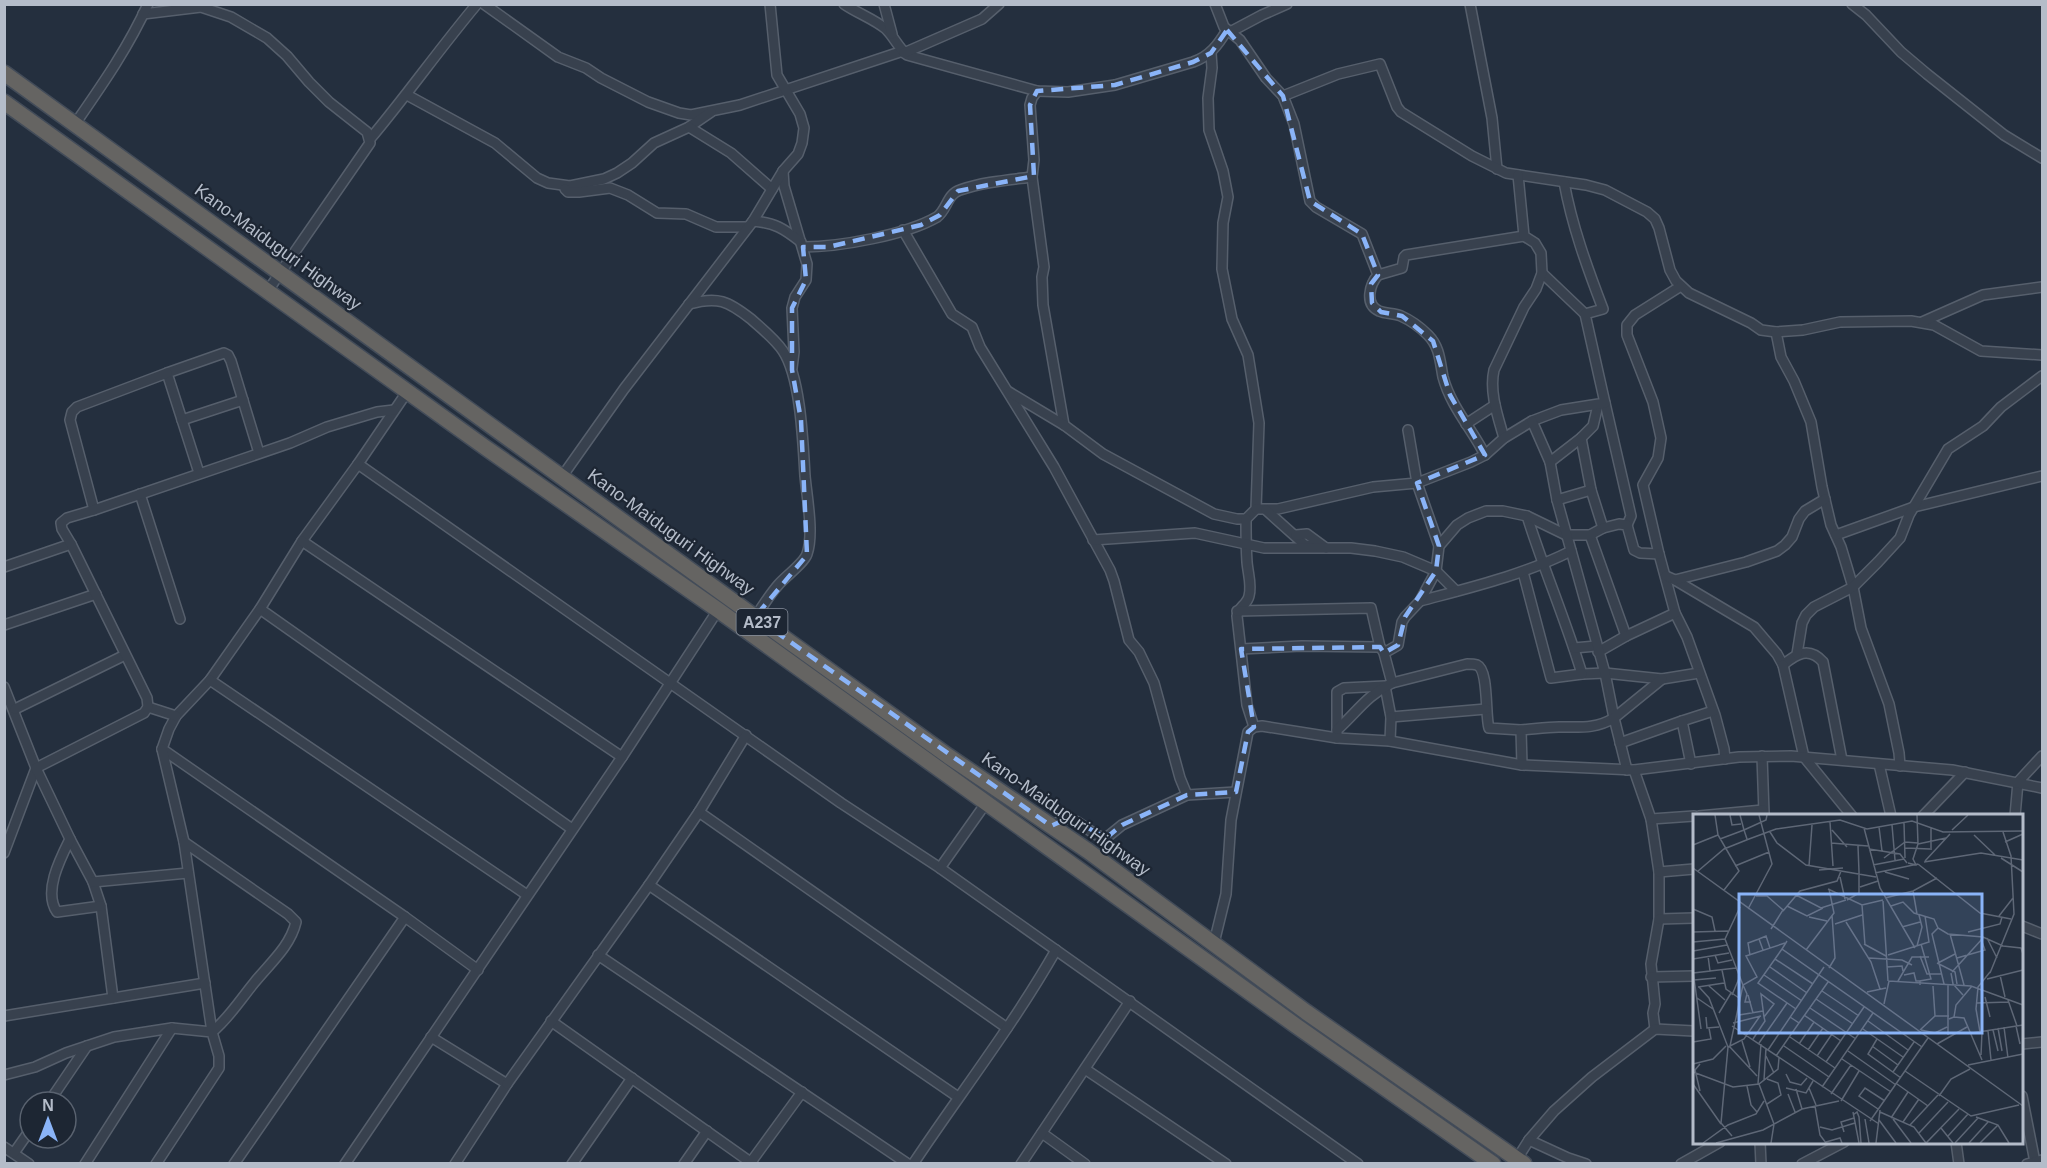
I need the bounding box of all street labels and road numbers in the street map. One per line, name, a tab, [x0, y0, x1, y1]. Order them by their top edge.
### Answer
street label: Kano-Maiduguri Highway	[191, 180, 365, 314]
street label: Kano-Maiduguri Highway	[584, 465, 758, 599]
road number: A237	[736, 609, 788, 635]
street label: Kano-Maiduguri Highway	[978, 748, 1154, 880]

